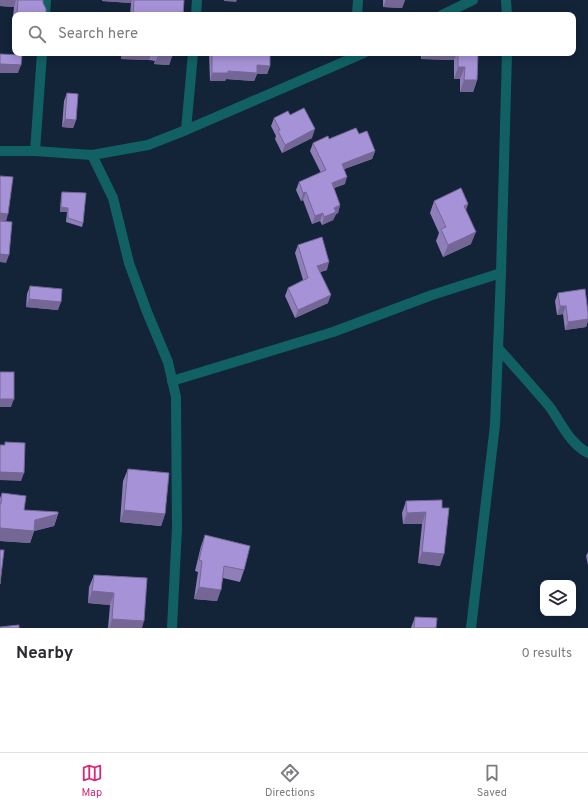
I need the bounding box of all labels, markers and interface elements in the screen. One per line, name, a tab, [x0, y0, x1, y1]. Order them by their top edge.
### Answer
search box	[12, 12, 576, 56]
icon: search	[26, 23, 48, 45]
text: Search here	[58, 25, 138, 44]
map controls	[540, 580, 576, 616]
button: layers	[540, 580, 576, 616]
text: Nearby	[16, 643, 73, 665]
text: 0 results	[521, 646, 572, 662]
tab: Map	[81, 762, 103, 800]
tab: Directions	[265, 762, 315, 800]
tab: Saved	[477, 762, 507, 800]

